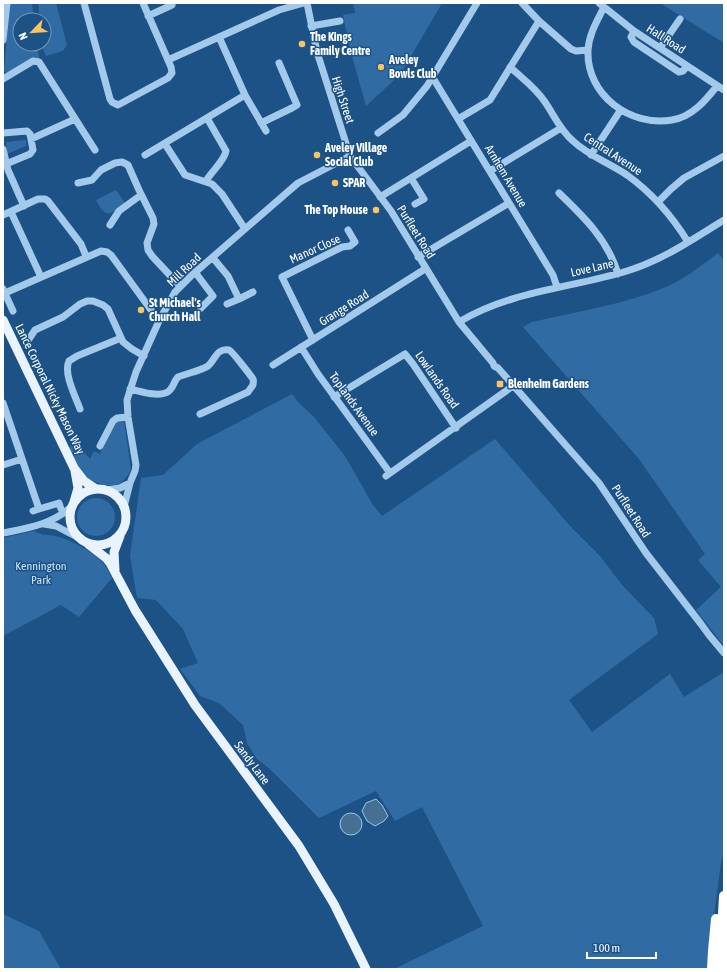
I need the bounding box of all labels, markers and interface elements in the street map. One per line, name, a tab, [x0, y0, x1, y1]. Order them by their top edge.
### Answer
north arrow	[12, 12, 52, 52]
street label: Hall Road	[644, 21, 688, 57]
place label: The Kings Family Centre	[310, 30, 371, 58]
text: N	[16, 31, 30, 42]
marker: The Kings Family Centre	[297, 39, 307, 49]
place label: Aveley Bowls Club	[388, 53, 437, 81]
marker: Aveley Bowls Club	[376, 62, 386, 72]
street label: High Street	[329, 75, 357, 126]
street label: Central Avenue	[581, 130, 645, 178]
place label: Aveley Village Social Club	[324, 141, 388, 169]
street label: Arnhem Avenue	[482, 142, 530, 210]
marker: Aveley Village Social Club	[312, 150, 322, 160]
place label: SPAR	[343, 176, 365, 190]
marker: SPAR	[330, 178, 340, 188]
place label: The Top House	[304, 203, 369, 217]
street label: Purfleet Road	[394, 203, 438, 261]
marker: The Top House	[371, 205, 381, 215]
street label: Manor Close	[287, 232, 343, 266]
street label: Mill Road	[164, 250, 204, 290]
street label: Love Lane	[569, 256, 615, 280]
street label: Grange Road	[317, 287, 371, 329]
place label: St Michael's Church Hall	[149, 296, 201, 324]
marker: St Michael's Church Hall	[136, 305, 146, 315]
street label: Lance Corporal Nicky Mason Way	[12, 322, 88, 456]
street label: Lowlands Road	[412, 349, 462, 411]
street label: Toplands Avenue	[326, 369, 382, 439]
place label: Blenheim Gardens	[508, 377, 590, 391]
marker: Blenheim Gardens	[495, 379, 505, 389]
street label: Purfleet Road	[609, 482, 653, 540]
park label: Kennington Park	[15, 559, 67, 587]
street label: Sandy Lane	[231, 739, 273, 787]
scale bar	[587, 934, 656, 960]
text: 100 m	[593, 941, 620, 955]

